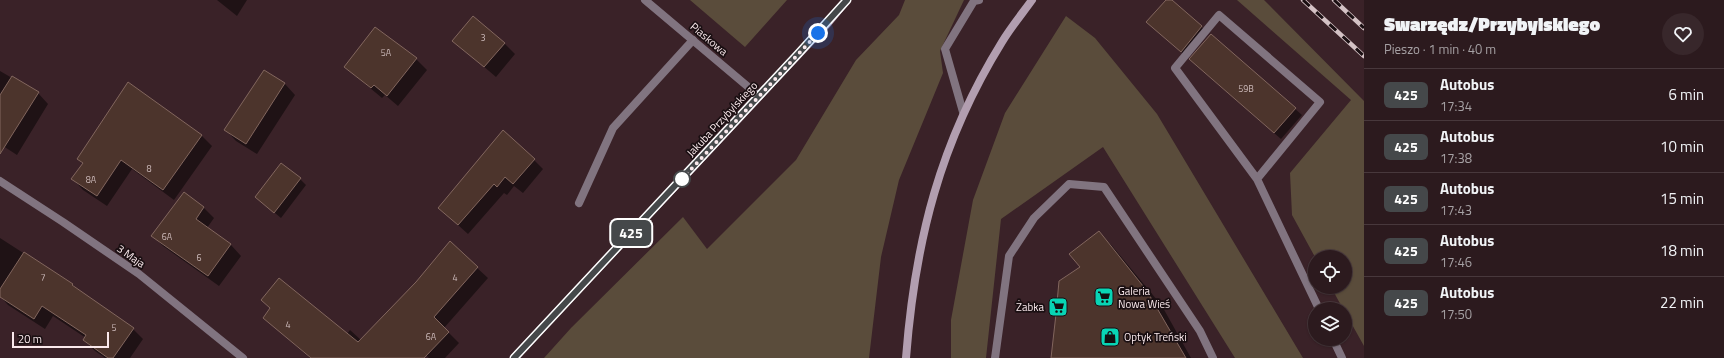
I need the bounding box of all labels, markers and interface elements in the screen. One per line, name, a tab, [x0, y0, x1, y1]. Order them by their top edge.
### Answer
text: Swarzędz/Przybylskiego	[1384, 9, 1600, 38]
button: heart	[1662, 13, 1704, 55]
street label: Piaskowa	[687, 19, 731, 60]
your location	[808, 23, 828, 43]
house number: 3	[480, 31, 486, 44]
text: Pieszo · 1 min · 40 m	[1384, 39, 1496, 59]
house number: 5A	[381, 46, 392, 59]
text: Autobus	[1440, 73, 1494, 96]
street label: Jakuba Przybylskiego	[683, 78, 761, 160]
house number: 59B	[1238, 82, 1254, 95]
text: 6 min	[1668, 83, 1704, 106]
text: 425	[1394, 84, 1418, 105]
text: 17:34	[1440, 96, 1472, 116]
text: Autobus	[1440, 125, 1494, 148]
text: 10 min	[1660, 135, 1704, 158]
text: 425	[1394, 136, 1418, 157]
text: 17:38	[1440, 148, 1472, 168]
house number: 8	[146, 162, 152, 175]
unlabelled marker	[673, 170, 691, 188]
house number: 8A	[86, 173, 97, 186]
text: Autobus	[1440, 177, 1494, 200]
text: 15 min	[1660, 187, 1704, 210]
text: 425	[1394, 188, 1418, 209]
text: 17:43	[1440, 200, 1472, 220]
line badge: 425	[608, 220, 654, 246]
text: 425	[619, 222, 643, 243]
text: Autobus	[1440, 229, 1494, 252]
house number: 6A	[162, 230, 173, 243]
text: 18 min	[1660, 239, 1704, 262]
street label: 3 Maja	[114, 240, 149, 272]
text: 425	[1394, 240, 1418, 261]
map controls	[1308, 250, 1352, 346]
button: locate	[1308, 250, 1352, 294]
house number: 6	[196, 251, 202, 264]
text: 17:46	[1440, 252, 1472, 272]
house number: 7	[40, 271, 46, 284]
house number: 4	[452, 271, 458, 284]
text: Autobus	[1440, 281, 1494, 304]
place label: Galeria Nowa Wieś	[1118, 283, 1170, 312]
supermarket icon: Galeria Nowa Wieś	[1093, 286, 1115, 308]
text: 22 min	[1660, 291, 1704, 314]
text: 425	[1394, 292, 1418, 313]
supermarket icon: Żabka	[1047, 296, 1069, 318]
place label: Żabka	[1016, 299, 1044, 315]
button: layers	[1308, 302, 1352, 346]
text: 17:50	[1440, 304, 1472, 324]
house number: 4	[285, 318, 291, 331]
house number: 5	[111, 321, 117, 334]
shop icon: Optyk Treński	[1099, 326, 1121, 348]
place label: Optyk Treński	[1124, 329, 1187, 345]
scale bar	[12, 330, 109, 349]
house number: 6A	[426, 330, 437, 343]
text: 20 m	[18, 331, 42, 347]

